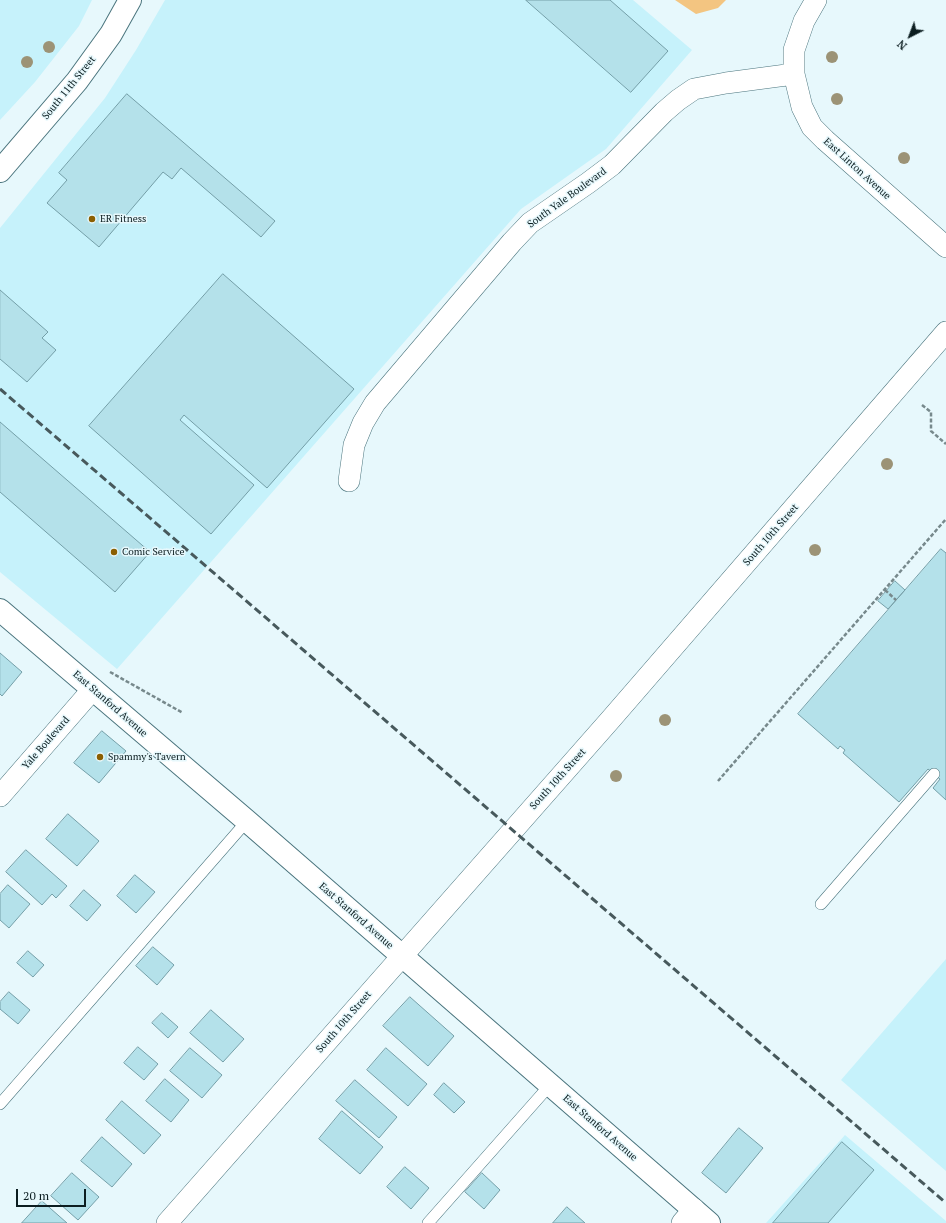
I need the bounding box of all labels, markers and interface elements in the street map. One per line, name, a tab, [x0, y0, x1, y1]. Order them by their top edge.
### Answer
north arrow	[890, 16, 930, 56]
text: N	[894, 37, 910, 53]
street label: South 11th Street	[40, 54, 98, 122]
street label: East Linton Avenue	[821, 136, 893, 202]
street label: South Yale Boulevard	[525, 165, 609, 231]
place label: ER Fitness	[100, 213, 146, 225]
marker: ER Fitness	[87, 214, 97, 224]
street label: South 10th Street	[741, 502, 801, 568]
place label: Comic Service	[122, 546, 184, 558]
marker: Comic Service	[109, 547, 119, 557]
street label: East Stanford Avenue	[70, 668, 150, 740]
street label: Yale Boulevard	[20, 714, 72, 772]
street label: South 10th Street	[527, 746, 589, 812]
place label: Spammy's Tavern	[108, 751, 186, 763]
marker: Spammy's Tavern	[95, 752, 105, 762]
street label: East Stanford Avenue	[316, 880, 396, 952]
street label: South 10th Street	[314, 989, 374, 1055]
street label: East Stanford Avenue	[560, 1092, 640, 1164]
scale bar	[18, 1181, 88, 1207]
text: 20 m	[23, 1188, 49, 1203]

